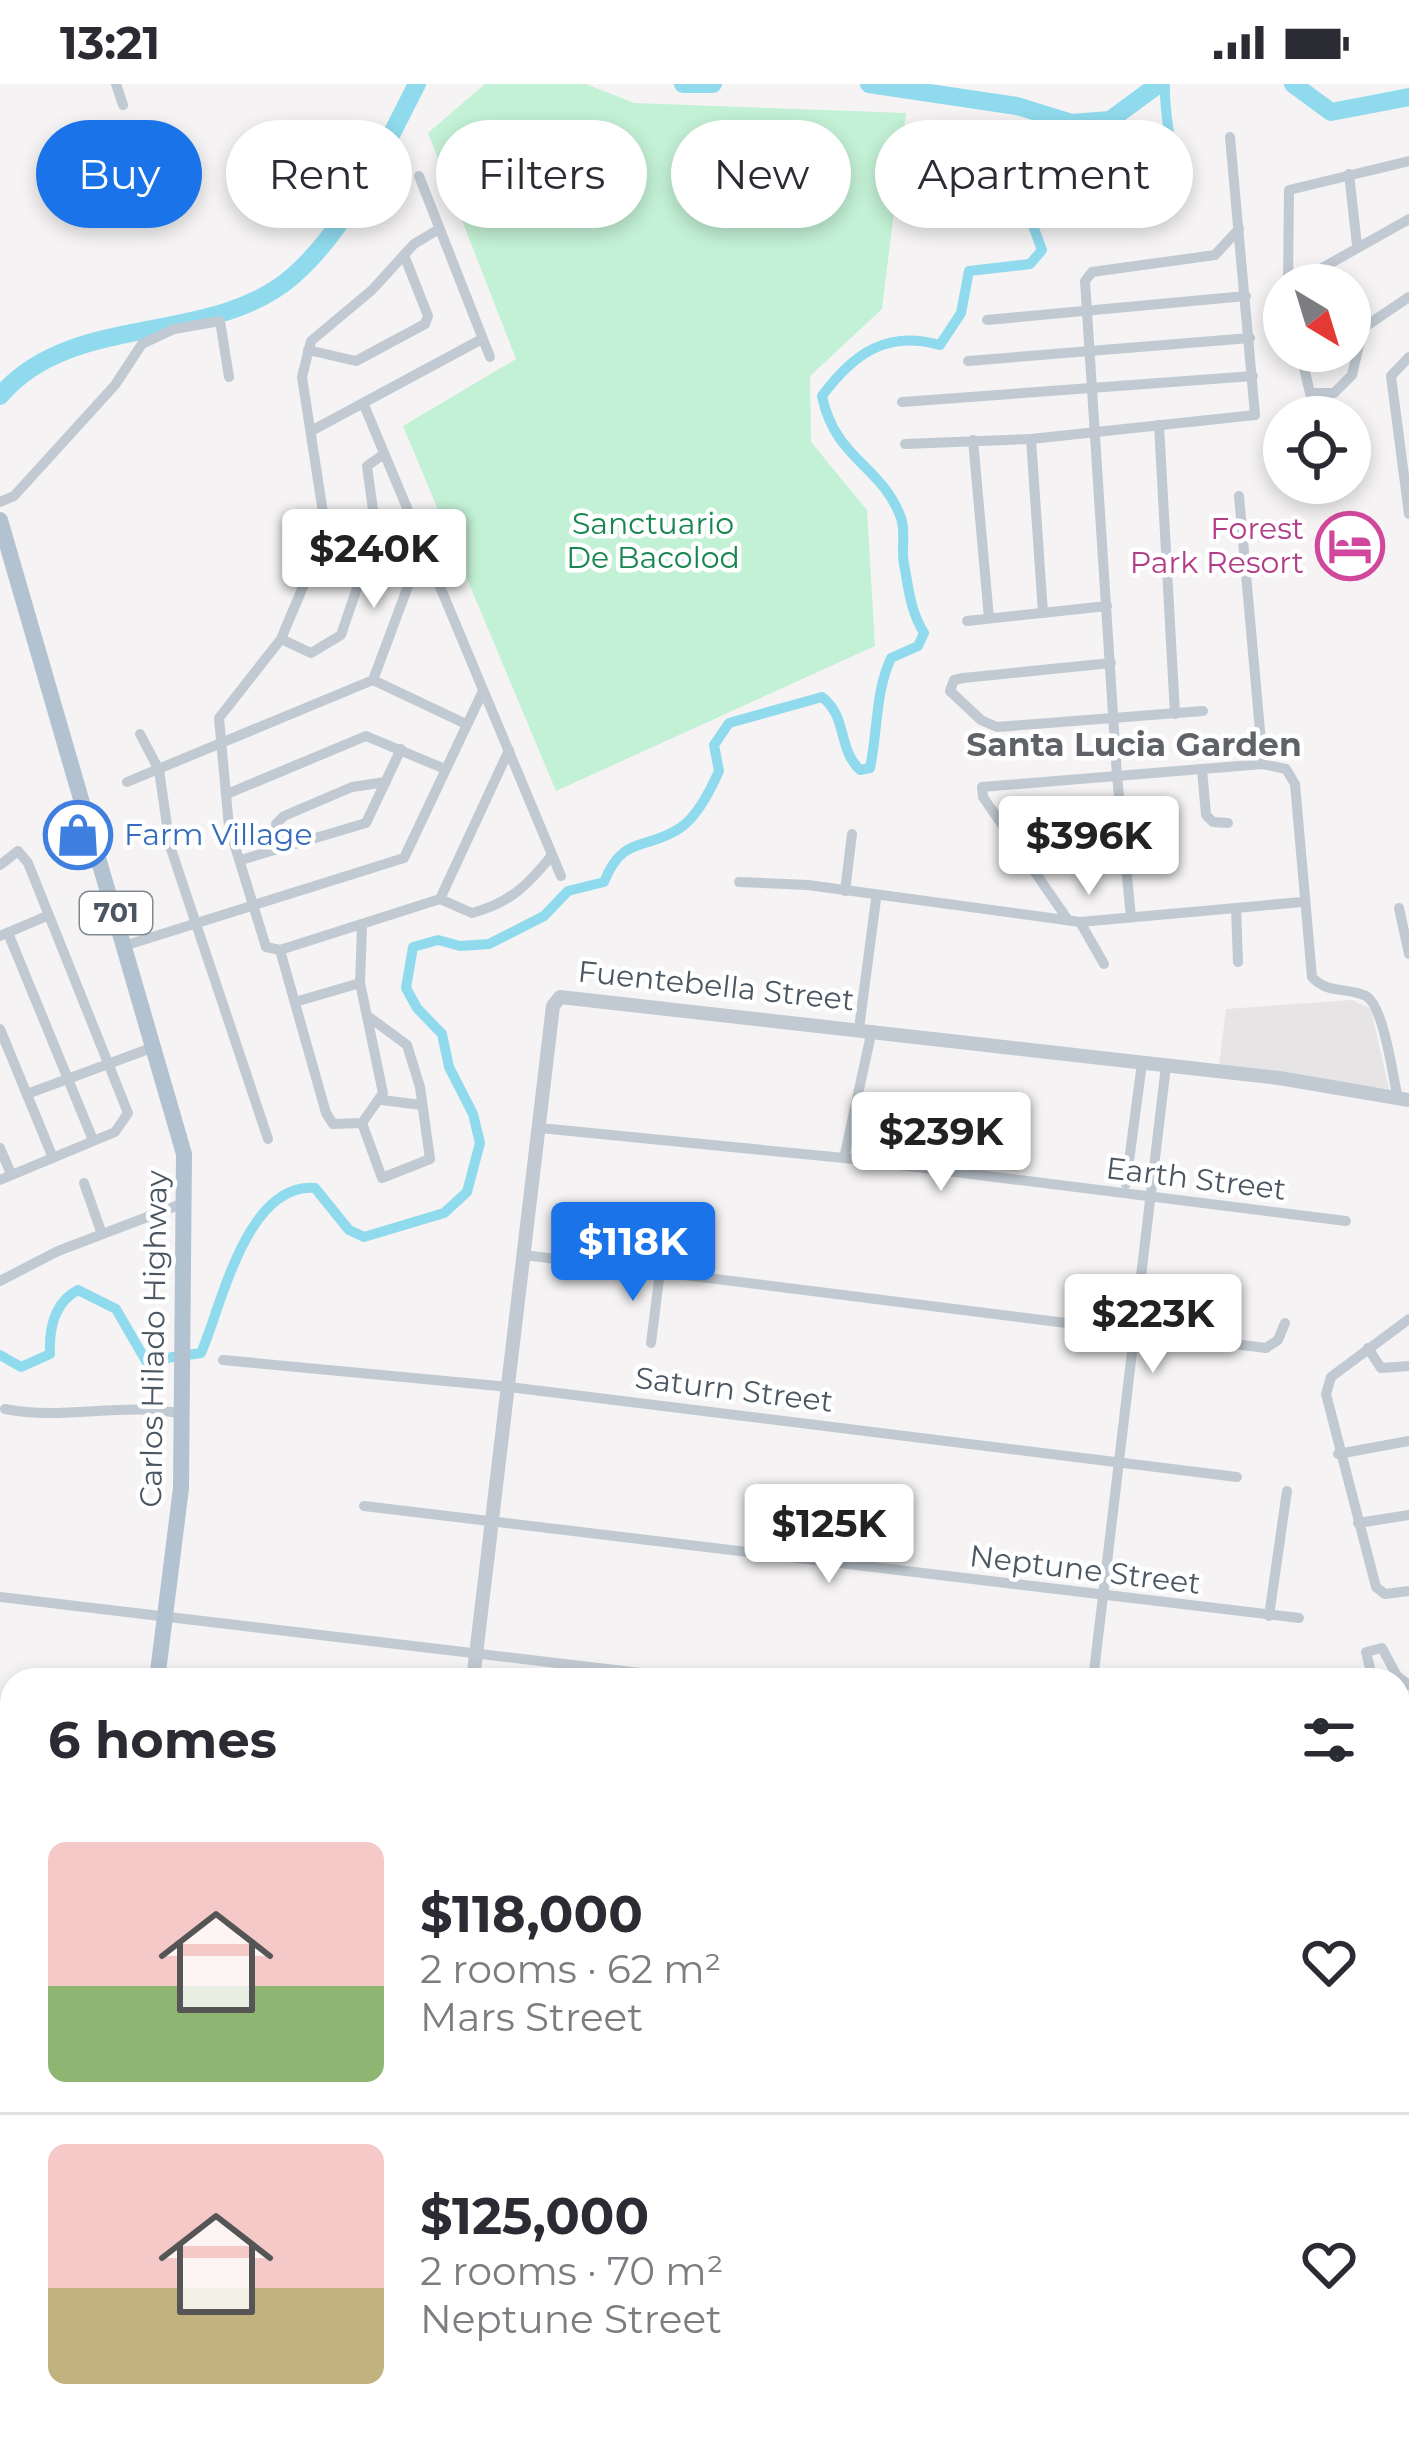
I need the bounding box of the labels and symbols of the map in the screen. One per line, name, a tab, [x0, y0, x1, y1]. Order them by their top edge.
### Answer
north arrow	[1263, 264, 1371, 372]
park label: Sanctuario De Bacolod	[566, 505, 740, 576]
pin: $240K	[290, 509, 458, 611]
place label: Forest Park Resort	[1130, 510, 1304, 581]
hotel icon: Forest Park Resort	[1315, 511, 1385, 581]
district label: Santa Lucia Garden	[966, 724, 1302, 764]
pin: $396K	[1005, 796, 1173, 898]
shop icon: Farm Village	[43, 800, 113, 870]
place label: Farm Village	[124, 816, 313, 853]
road number: 701	[80, 892, 152, 934]
street label: Fuentebella Street	[576, 953, 856, 1018]
pin: $239K	[857, 1092, 1025, 1194]
street label: Earth Street	[1104, 1149, 1288, 1208]
street label: Carlos Hilado Highway	[132, 1169, 175, 1508]
pin: $118K	[549, 1202, 717, 1304]
pin: $223K	[1069, 1274, 1237, 1376]
street label: Saturn Street	[633, 1359, 835, 1420]
pin: $125K	[745, 1484, 913, 1586]
street label: Neptune Street	[968, 1537, 1203, 1602]

